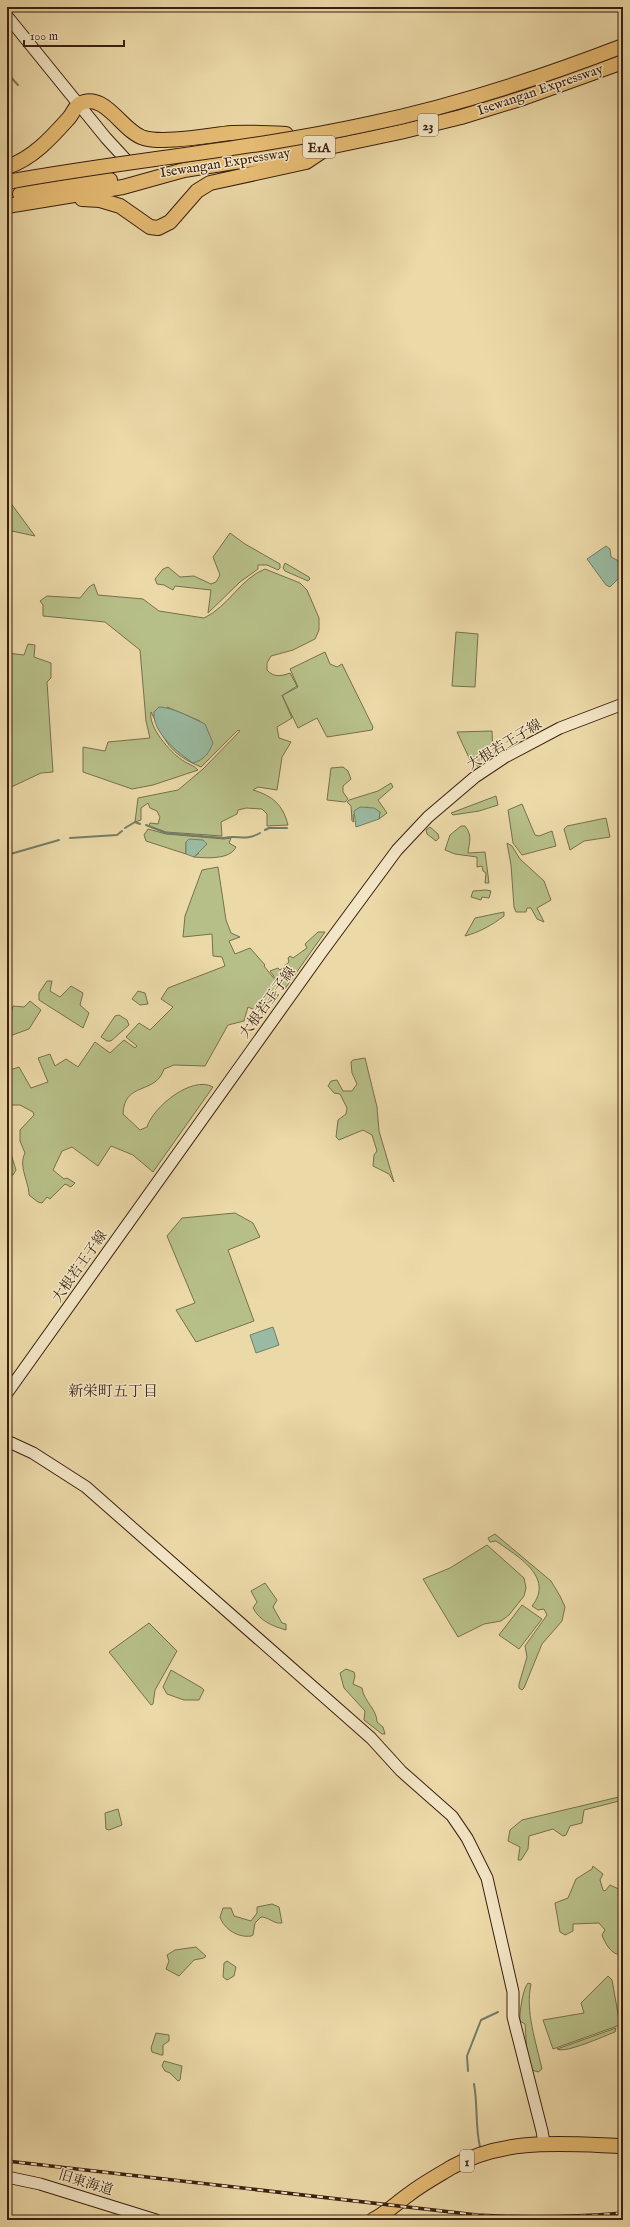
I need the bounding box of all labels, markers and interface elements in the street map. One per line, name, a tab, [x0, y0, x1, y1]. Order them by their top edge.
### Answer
scale bar	[24, 22, 124, 48]
text: 100 m	[30, 29, 58, 44]
street label: Isewangan Expressway	[475, 60, 606, 120]
road number: 23	[418, 114, 438, 136]
road number: E1A	[303, 136, 335, 158]
street label: Isewangan Expressway	[159, 144, 292, 182]
street label: 大根若王子線	[464, 716, 545, 774]
street label: 大根若王子線	[236, 963, 300, 1042]
street label: 大根若王子線	[48, 1227, 111, 1306]
district label: 新栄町五丁目	[68, 1382, 158, 1401]
road number: 1	[460, 2150, 474, 2172]
street label: 旧東海道	[56, 2166, 115, 2200]

